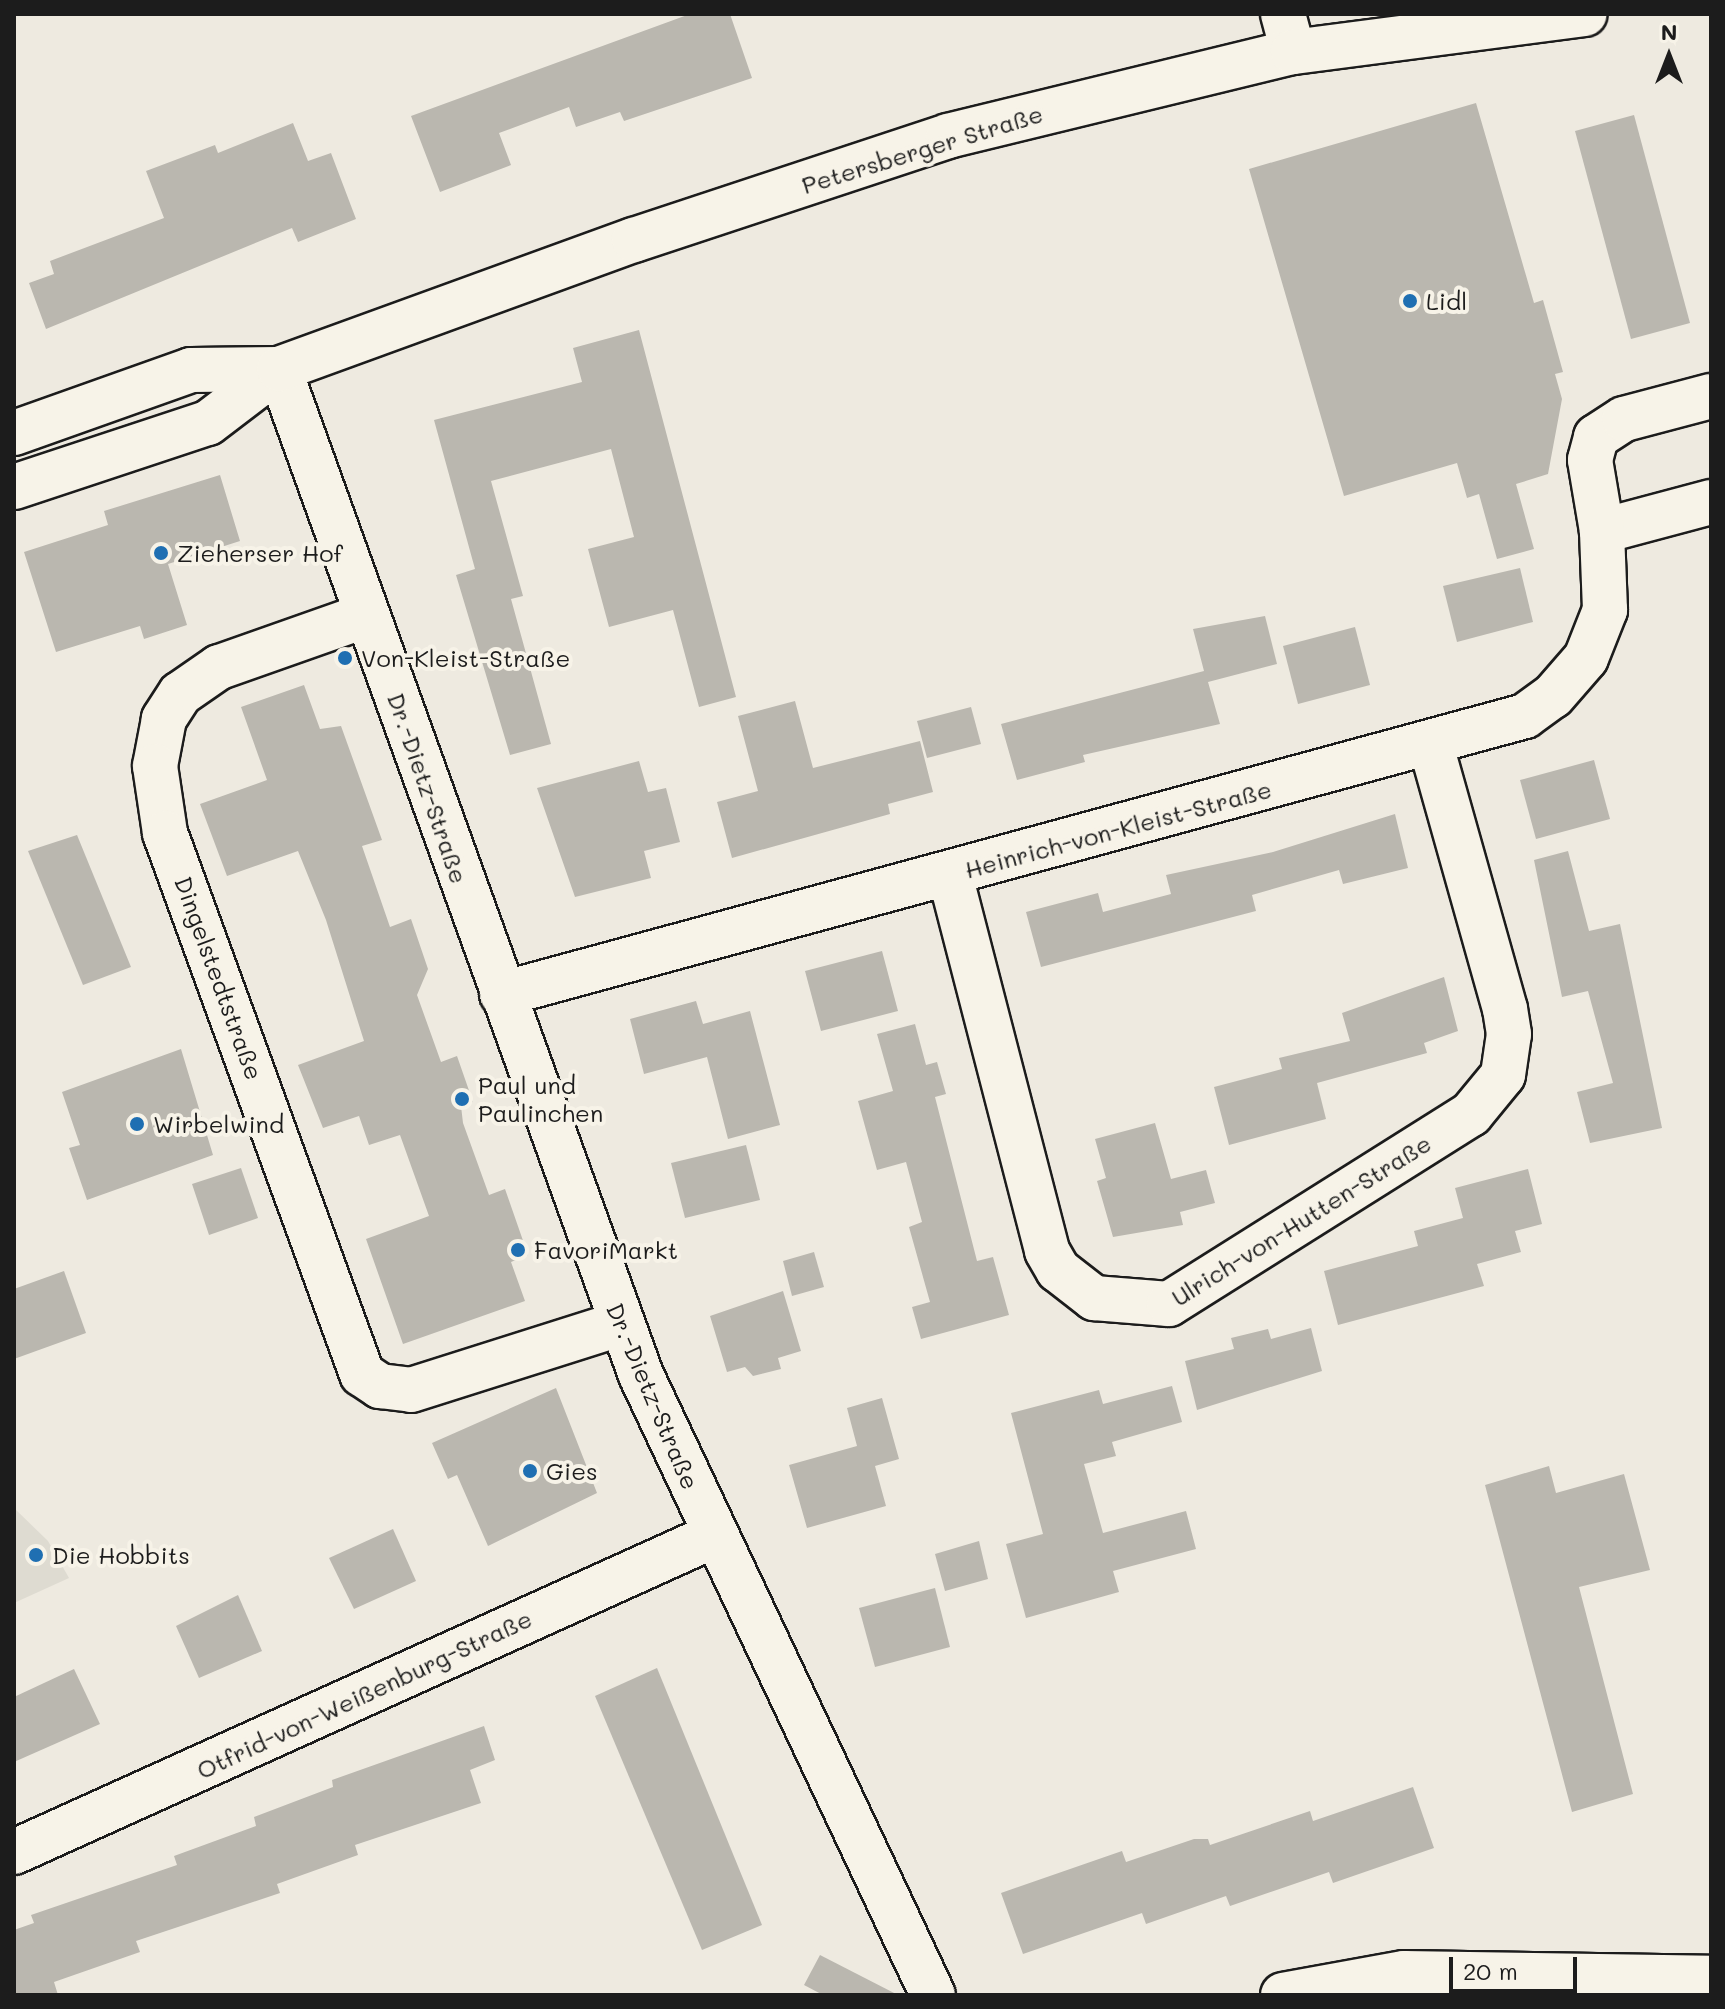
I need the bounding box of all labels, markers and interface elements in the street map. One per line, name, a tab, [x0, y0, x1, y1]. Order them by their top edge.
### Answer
north arrow	[1629, 16, 1709, 96]
text: N	[1661, 17, 1677, 46]
street label: Petersberger Straße	[798, 99, 1046, 199]
place label: Lidl	[1426, 287, 1467, 315]
marker: Lidl	[1401, 292, 1419, 310]
place label: Zieherser Hof	[177, 539, 343, 567]
marker: Zieherser Hof	[152, 544, 170, 562]
place label: Von-Kleist-Straße	[361, 644, 570, 672]
marker: Von-Kleist-Straße	[336, 649, 354, 667]
street label: Dr.-Dietz-Straße	[382, 689, 474, 887]
street label: Heinrich-von-Kleist-Straße	[961, 774, 1275, 884]
street label: Dingelstedtstraße	[169, 872, 269, 1084]
place label: Paul und Paulinchen	[478, 1071, 603, 1127]
marker: Paul und Paulinchen	[453, 1090, 471, 1108]
place label: Wirbelwind	[153, 1110, 284, 1138]
marker: Wirbelwind	[128, 1115, 146, 1133]
street label: Ulrich-von-Hutten-Straße	[1166, 1128, 1436, 1312]
place label: FavoriMarkt	[534, 1236, 678, 1264]
marker: FavoriMarkt	[509, 1241, 527, 1259]
street label: Dr.-Dietz-Straße	[601, 1298, 705, 1494]
place label: Gies	[546, 1457, 598, 1485]
marker: Gies	[521, 1462, 539, 1480]
place label: Die Hobbits	[52, 1541, 190, 1569]
marker: Die Hobbits	[27, 1546, 45, 1564]
street label: Otfrid-von-Weißenburg-Straße	[192, 1604, 536, 1784]
scale bar	[1453, 1941, 1581, 1991]
text: 20 m	[1463, 1955, 1518, 1986]

